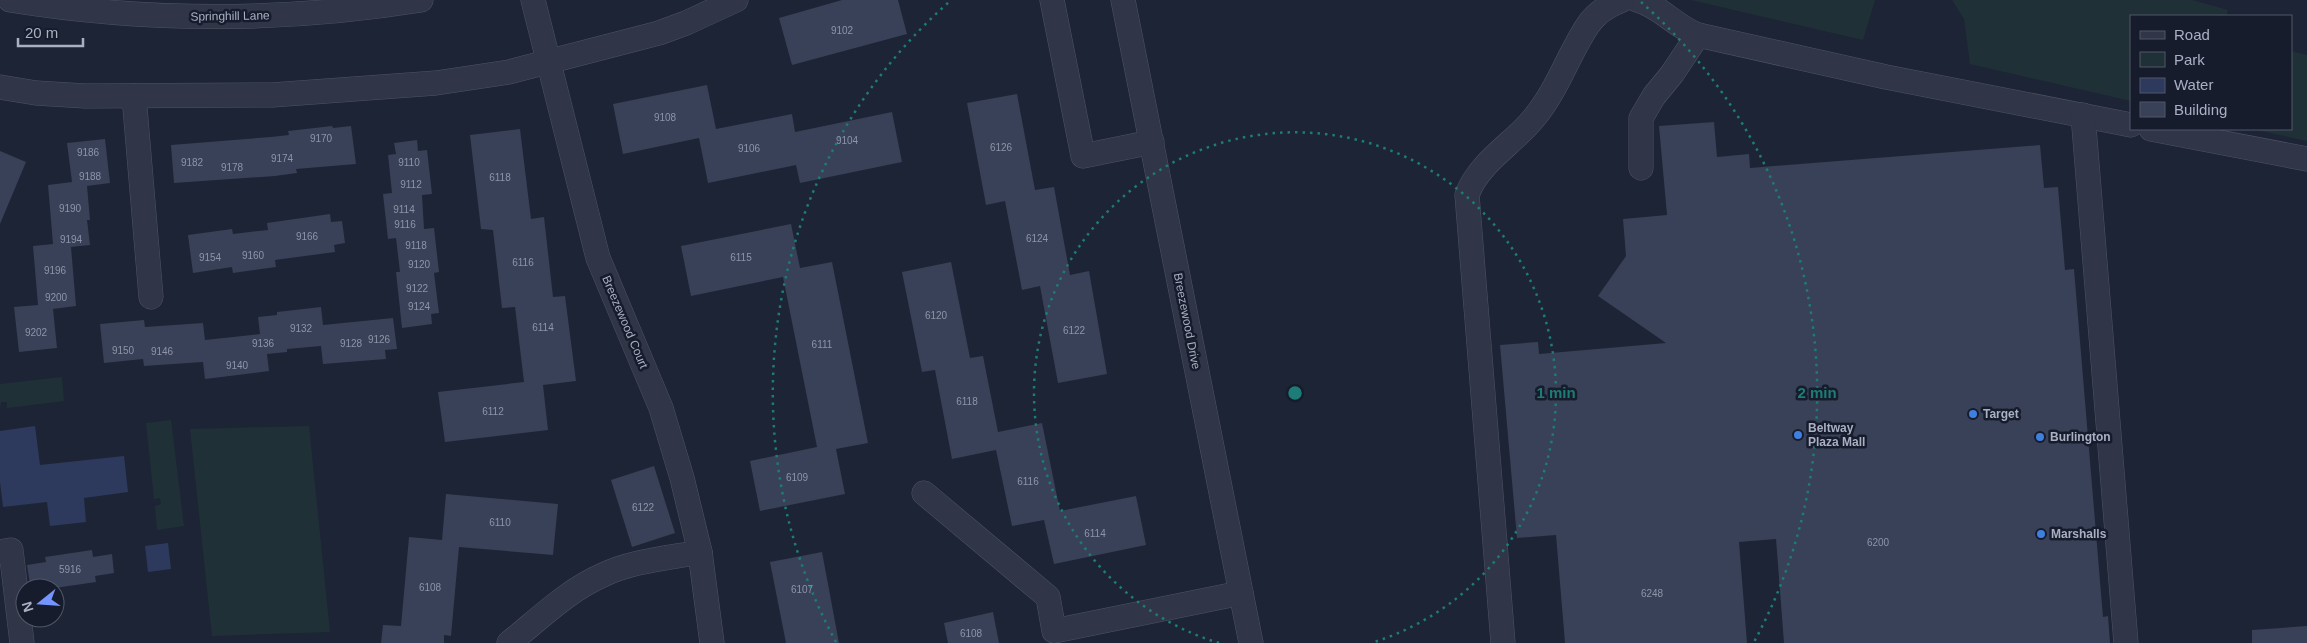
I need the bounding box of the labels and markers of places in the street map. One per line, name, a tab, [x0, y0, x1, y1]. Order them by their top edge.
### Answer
centre of rings	[1286, 384, 1304, 402]
place label: Target	[1983, 407, 2019, 421]
marker: Target	[1967, 408, 1979, 420]
place label: Beltway Plaza Mall	[1808, 421, 1865, 449]
marker: Beltway Plaza Mall	[1792, 429, 1804, 441]
place label: Burlington	[2050, 430, 2111, 444]
marker: Burlington	[2034, 431, 2046, 443]
place label: Marshalls	[2051, 527, 2107, 541]
marker: Marshalls	[2035, 528, 2047, 540]

